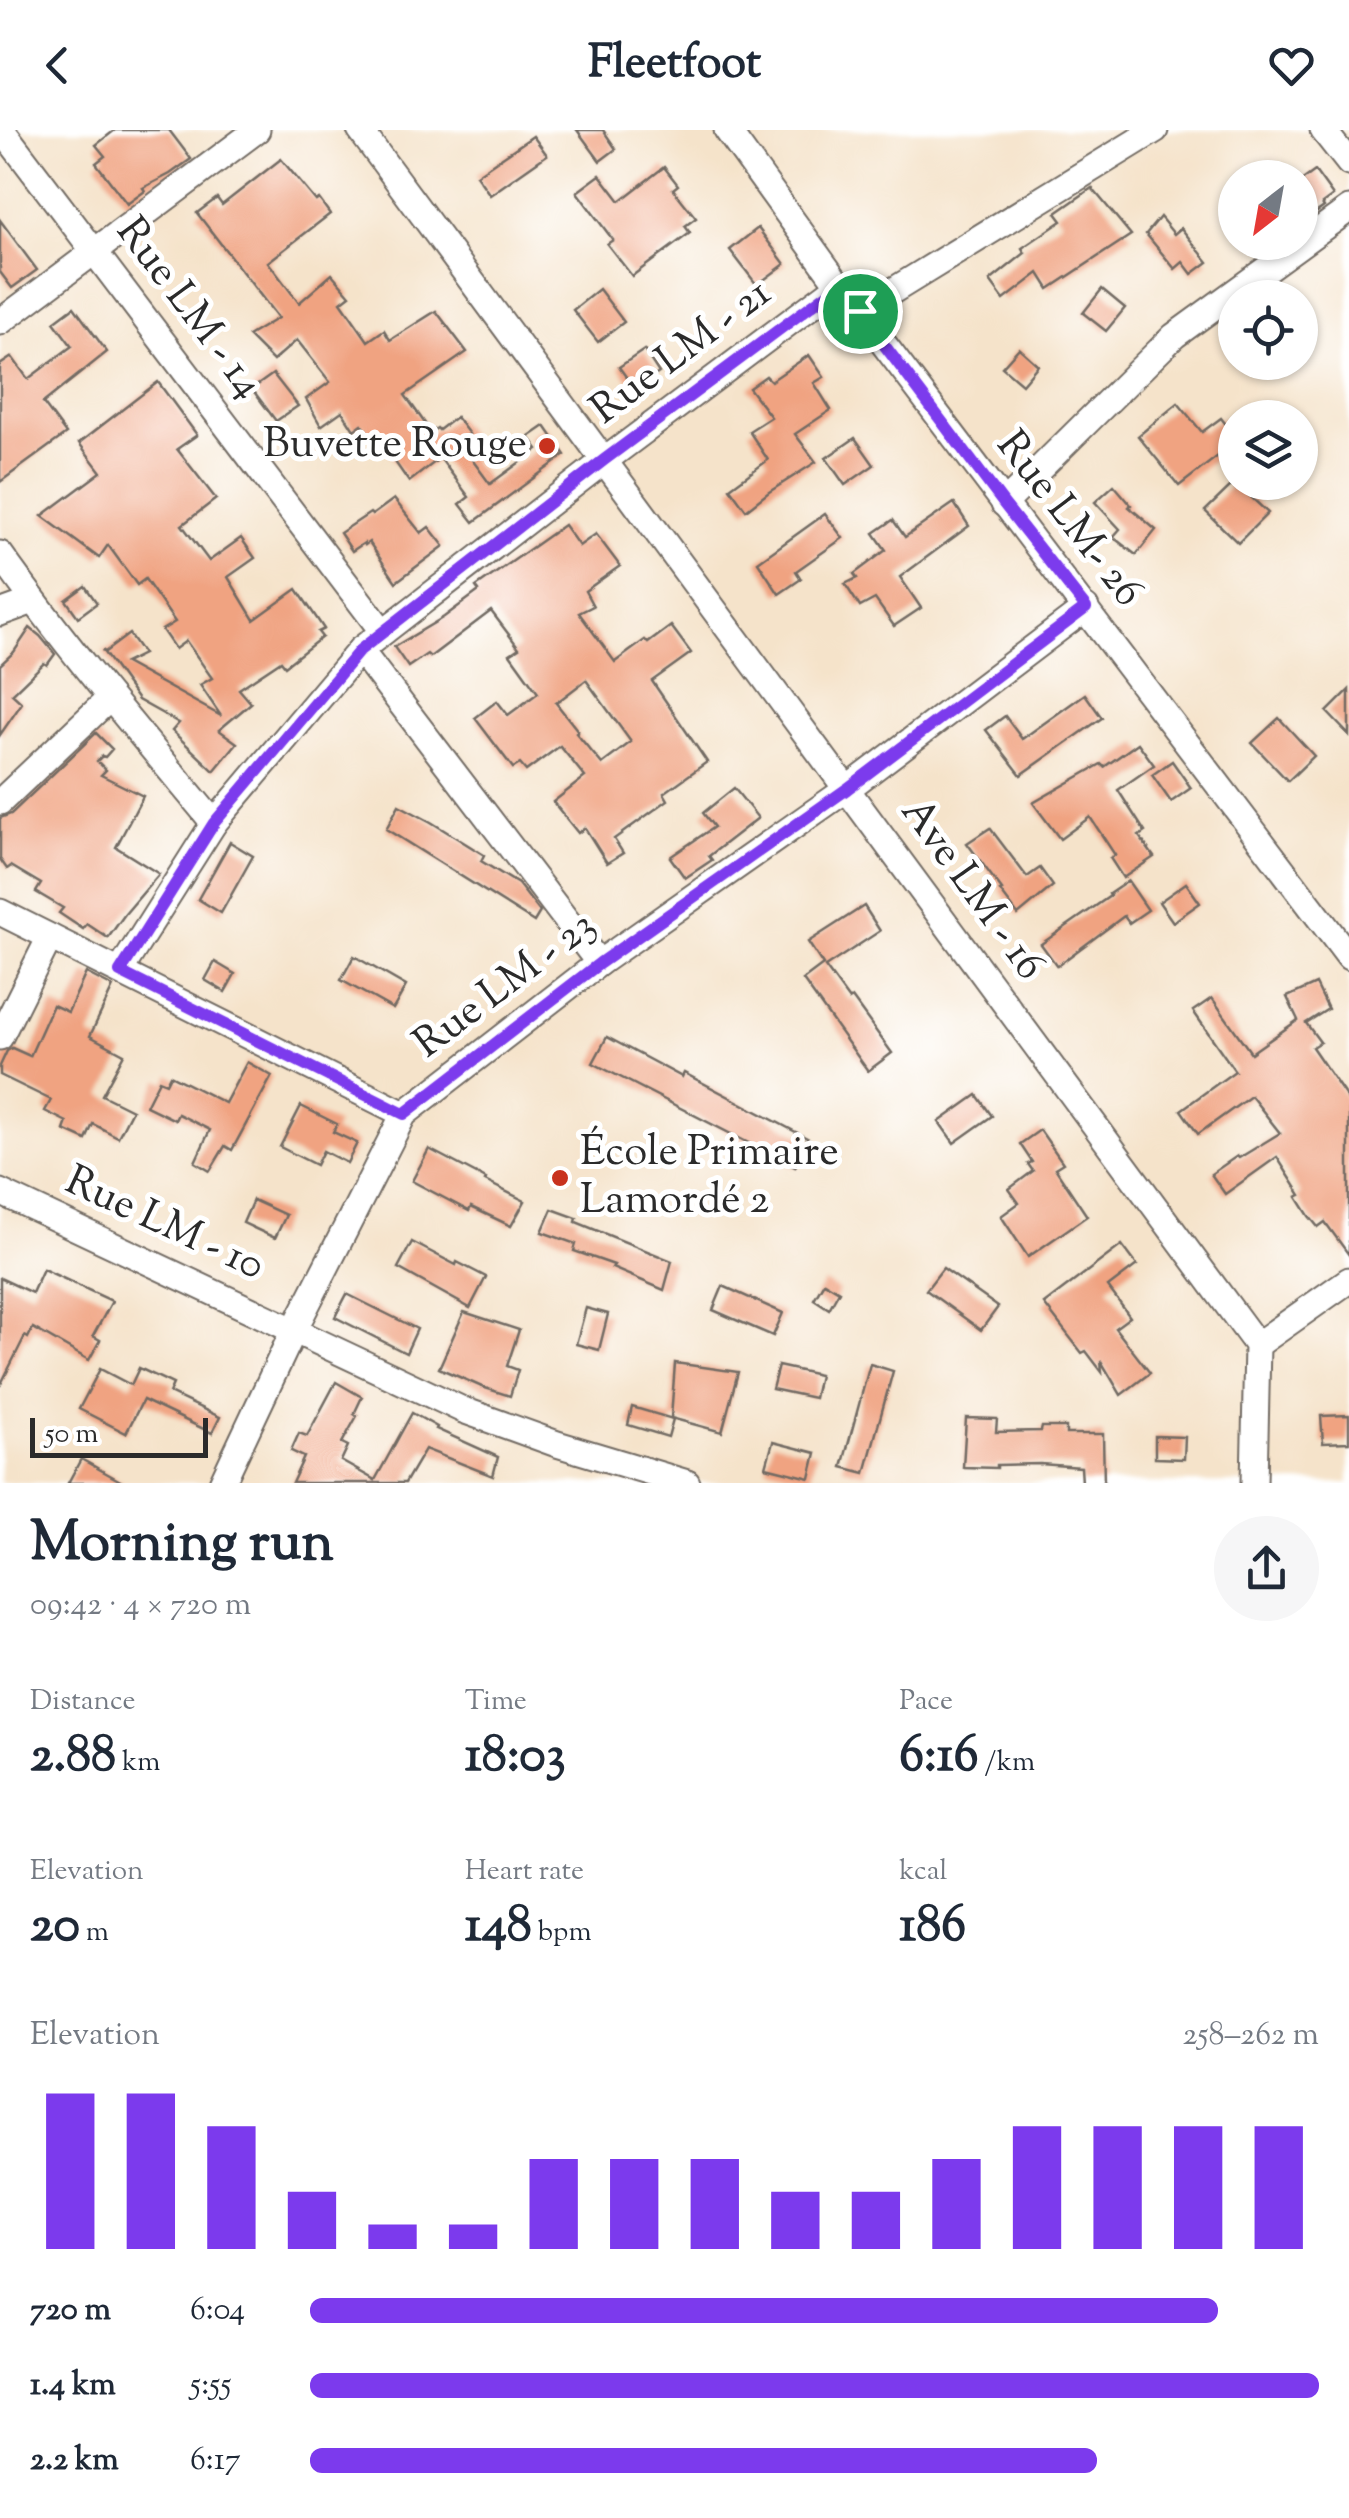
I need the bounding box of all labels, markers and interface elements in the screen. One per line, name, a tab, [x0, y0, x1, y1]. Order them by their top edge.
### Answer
text: Fleetfoot	[588, 33, 761, 98]
icon: back	[30, 38, 85, 93]
icon: heart	[1264, 38, 1319, 93]
north arrow	[1218, 160, 1318, 260]
map controls	[1218, 160, 1318, 500]
street label: Rue LM - 14	[100, 206, 276, 412]
street label: Rue LM - 21	[579, 265, 785, 441]
pin	[818, 269, 903, 354]
button: locate	[1218, 280, 1318, 380]
icon: arrive	[833, 284, 888, 339]
button: layers	[1218, 400, 1318, 500]
place label: Buvette Rouge	[263, 416, 527, 476]
street label: Rue LM- 26	[980, 419, 1156, 621]
marker: Buvette Rouge	[536, 435, 558, 457]
street label: Ave LM - 16	[884, 786, 1058, 994]
street label: Rue LM - 23	[402, 898, 610, 1074]
place label: École Primaire Lamordé 2	[580, 1124, 839, 1232]
street label: Rue LM - 10	[54, 1153, 274, 1297]
marker: École Primaire Lamordé 2	[549, 1167, 571, 1189]
scale bar	[30, 1413, 208, 1458]
text: 50 m	[45, 1415, 99, 1455]
text: Morning run	[30, 1506, 334, 1585]
button: share	[1214, 1516, 1319, 1621]
text: 09:42 · 4 × 720 m	[30, 1583, 251, 1629]
text: Distance	[30, 1682, 136, 1722]
text: Time	[465, 1682, 527, 1722]
text: Pace	[899, 1682, 953, 1722]
text: 2.88	[30, 1722, 116, 1794]
text: 18:03	[465, 1722, 566, 1794]
text: 6:16	[899, 1722, 979, 1794]
text: km	[116, 1743, 160, 1783]
text: /km	[979, 1743, 1035, 1783]
text: Elevation	[30, 1852, 144, 1892]
text: Heart rate	[465, 1852, 584, 1892]
text: kcal	[899, 1852, 947, 1892]
text: 20	[30, 1892, 80, 1964]
text: 148	[465, 1892, 532, 1964]
text: 186	[899, 1892, 966, 1964]
text: m	[80, 1913, 109, 1953]
text: bpm	[532, 1913, 592, 1953]
text: Elevation	[30, 2013, 160, 2059]
text: 258–262 m	[1183, 2013, 1319, 2059]
text: 720 m	[30, 2288, 111, 2334]
text: 6:04	[190, 2288, 245, 2334]
text: 1.4 km	[30, 2363, 116, 2409]
text: 5:55	[190, 2363, 231, 2409]
text: 2.2 km	[30, 2438, 119, 2484]
text: 6:17	[190, 2438, 241, 2484]

